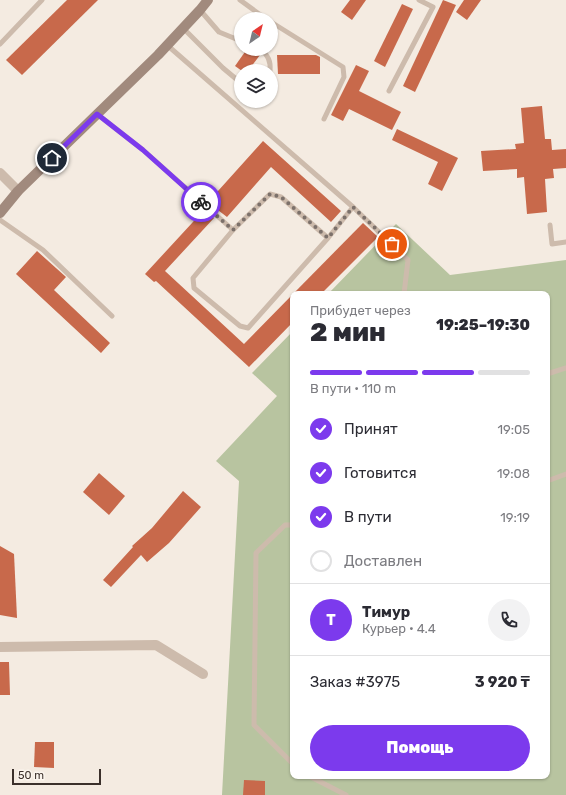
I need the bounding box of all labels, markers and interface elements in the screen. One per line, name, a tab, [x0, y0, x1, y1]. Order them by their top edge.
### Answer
north arrow	[234, 12, 278, 56]
map controls	[234, 12, 278, 108]
button: layers	[234, 64, 278, 108]
pin	[35, 141, 69, 175]
icon: home	[41, 147, 63, 169]
courier	[181, 182, 221, 222]
icon: bike	[190, 191, 212, 213]
pin	[375, 227, 409, 261]
icon: bag	[381, 233, 403, 255]
text: Прибудет через	[310, 303, 411, 318]
text: 19:25–19:30	[436, 316, 530, 334]
text: 2 мин	[310, 317, 386, 348]
text: В пути · 110 m	[310, 381, 396, 396]
icon: check	[310, 418, 332, 440]
text: Принят	[344, 420, 398, 438]
text: 19:05	[497, 422, 530, 437]
icon: check	[310, 462, 332, 484]
text: Готовится	[344, 464, 417, 482]
text: 19:08	[497, 466, 530, 481]
icon: check	[310, 506, 332, 528]
text: В пути	[344, 508, 392, 526]
text: 19:19	[500, 510, 530, 525]
text: Доставлен	[344, 552, 422, 570]
button: phone	[488, 599, 530, 641]
text: Тимур	[362, 603, 410, 621]
text: Т	[326, 611, 336, 629]
text: Курьер · 4.4	[362, 621, 436, 636]
text: Заказ #3975	[310, 673, 400, 691]
text: 3 920 ₸	[475, 673, 530, 691]
button: Помощь	[310, 725, 530, 771]
scale bar	[12, 767, 101, 786]
text: 50 m	[18, 769, 44, 782]

